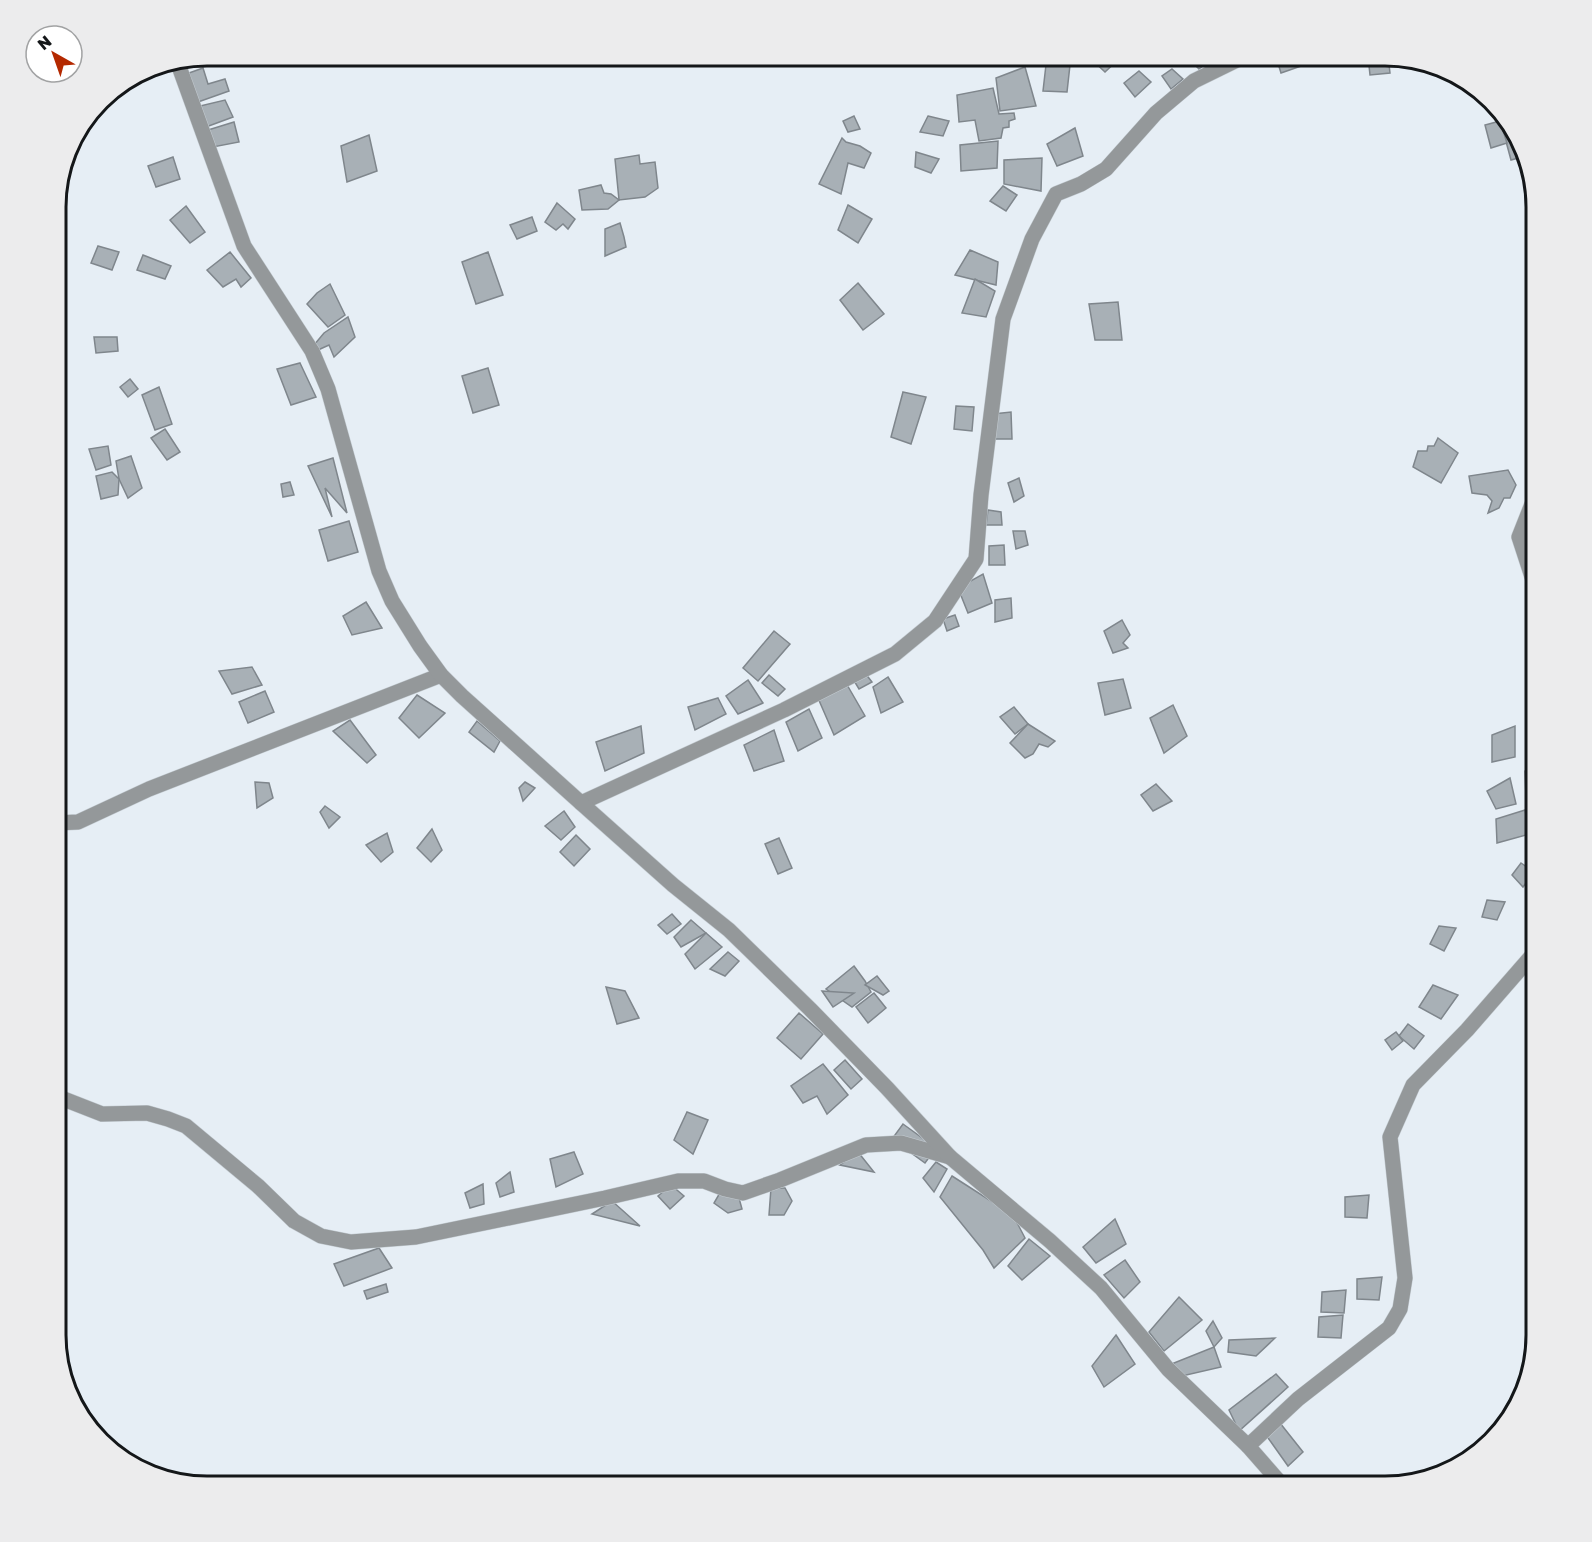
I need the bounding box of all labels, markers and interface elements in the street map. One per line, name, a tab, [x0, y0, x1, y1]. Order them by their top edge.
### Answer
north arrow	[24, 24, 84, 84]
text: N	[33, 31, 55, 54]

